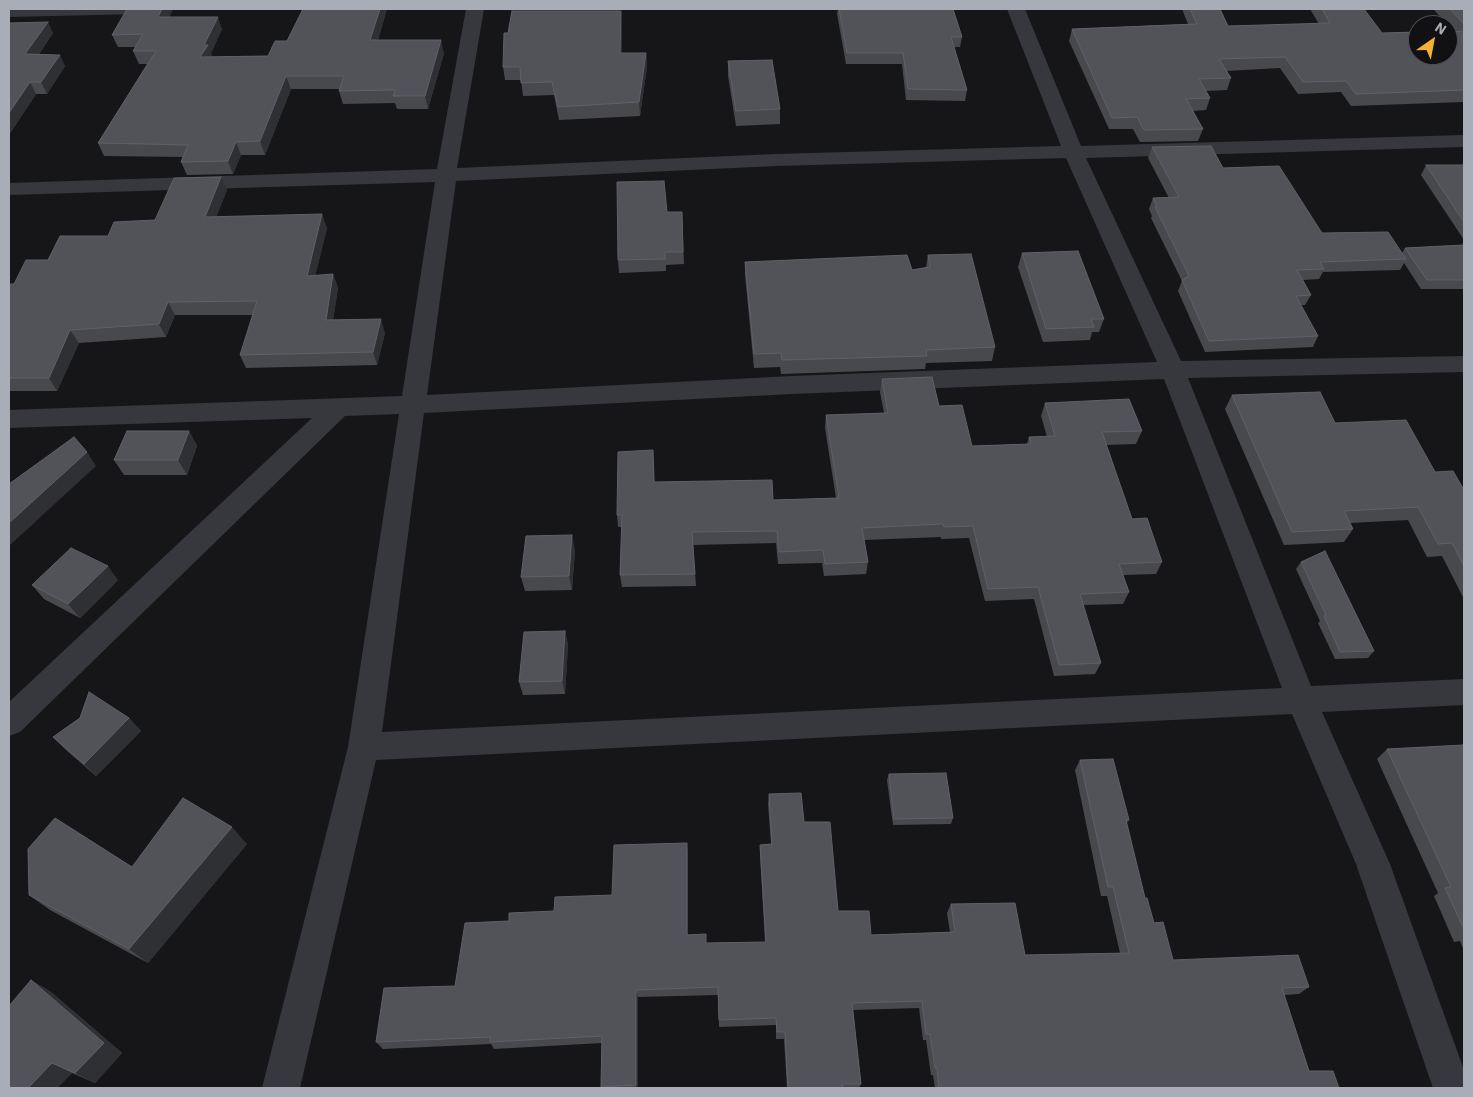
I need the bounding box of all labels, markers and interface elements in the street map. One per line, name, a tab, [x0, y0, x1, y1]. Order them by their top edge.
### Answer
north arrow	[1408, 15, 1458, 65]
text: N	[1431, 18, 1450, 39]

